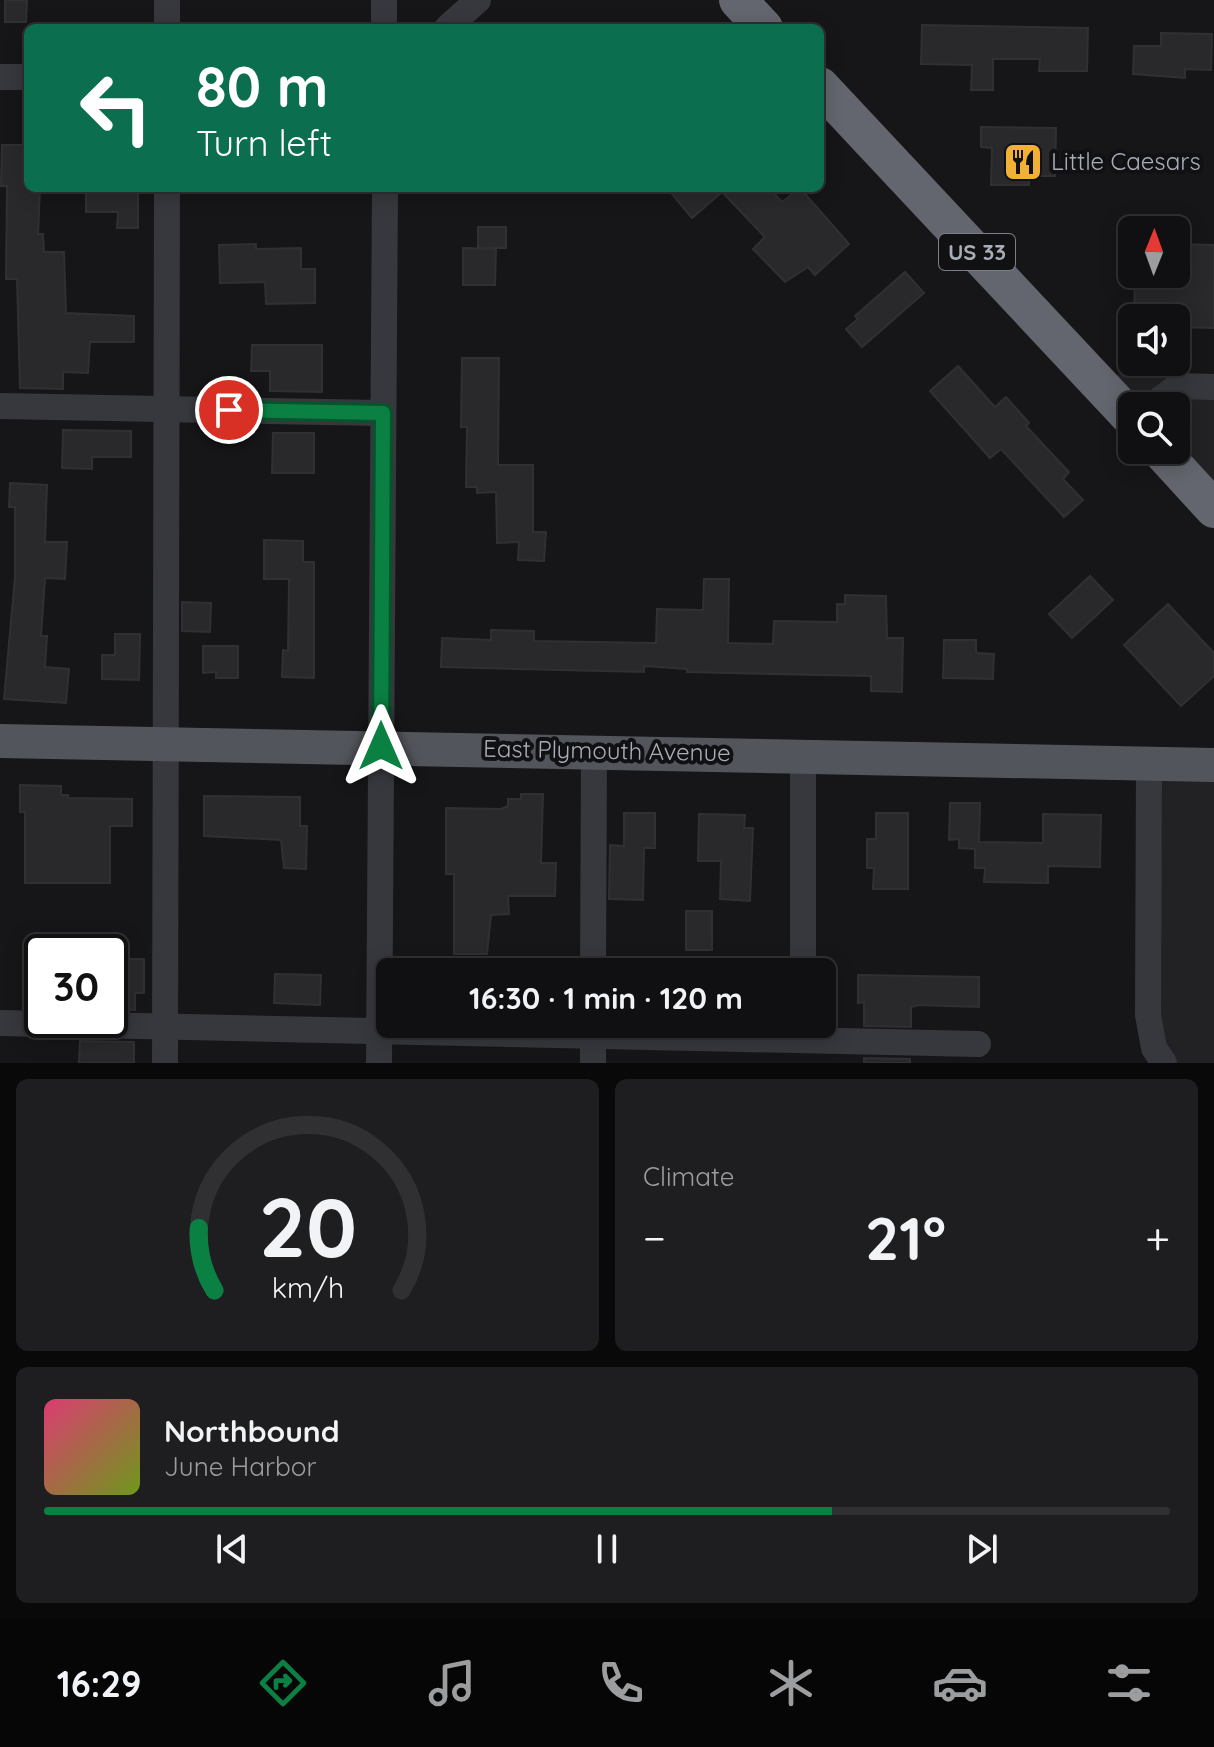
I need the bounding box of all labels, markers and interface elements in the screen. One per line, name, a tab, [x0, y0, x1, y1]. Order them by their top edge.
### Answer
text: 80 m	[196, 51, 328, 121]
icon: left	[64, 56, 168, 160]
text: Turn left	[196, 120, 332, 165]
restaurant icon: Little Caesars	[1002, 141, 1044, 183]
place label: Little Caesars	[1051, 146, 1201, 176]
north arrow	[1118, 216, 1190, 288]
map controls	[1118, 216, 1190, 464]
road number: US 33	[939, 234, 1015, 270]
button: sound	[1118, 304, 1190, 376]
pin	[195, 376, 263, 444]
icon: arrive	[207, 388, 251, 432]
button: search	[1118, 392, 1190, 464]
position arrow	[339, 704, 423, 788]
street label: East Plymouth Avenue	[483, 733, 731, 767]
speed limit sign: 30	[24, 934, 128, 1038]
text: 16:30 · 1 min · 120 m	[469, 979, 743, 1017]
text: Climate	[643, 1160, 734, 1193]
text: 20	[258, 1174, 357, 1278]
text: 21°	[865, 1200, 946, 1275]
text: −	[643, 1210, 666, 1265]
text: +	[1145, 1210, 1170, 1265]
text: km/h	[271, 1269, 344, 1305]
text: Northbound	[164, 1412, 340, 1450]
text: June Harbor	[164, 1450, 316, 1483]
icon: previous	[210, 1527, 254, 1571]
icon: pause	[585, 1527, 629, 1571]
icon: next	[960, 1527, 1004, 1571]
icon: directions	[255, 1655, 311, 1711]
icon: music	[424, 1655, 480, 1711]
icon: phone	[593, 1655, 649, 1711]
icon: climate	[763, 1655, 819, 1711]
icon: car	[932, 1655, 988, 1711]
icon: filters	[1101, 1655, 1157, 1711]
text: 16:29	[57, 1661, 141, 1706]

